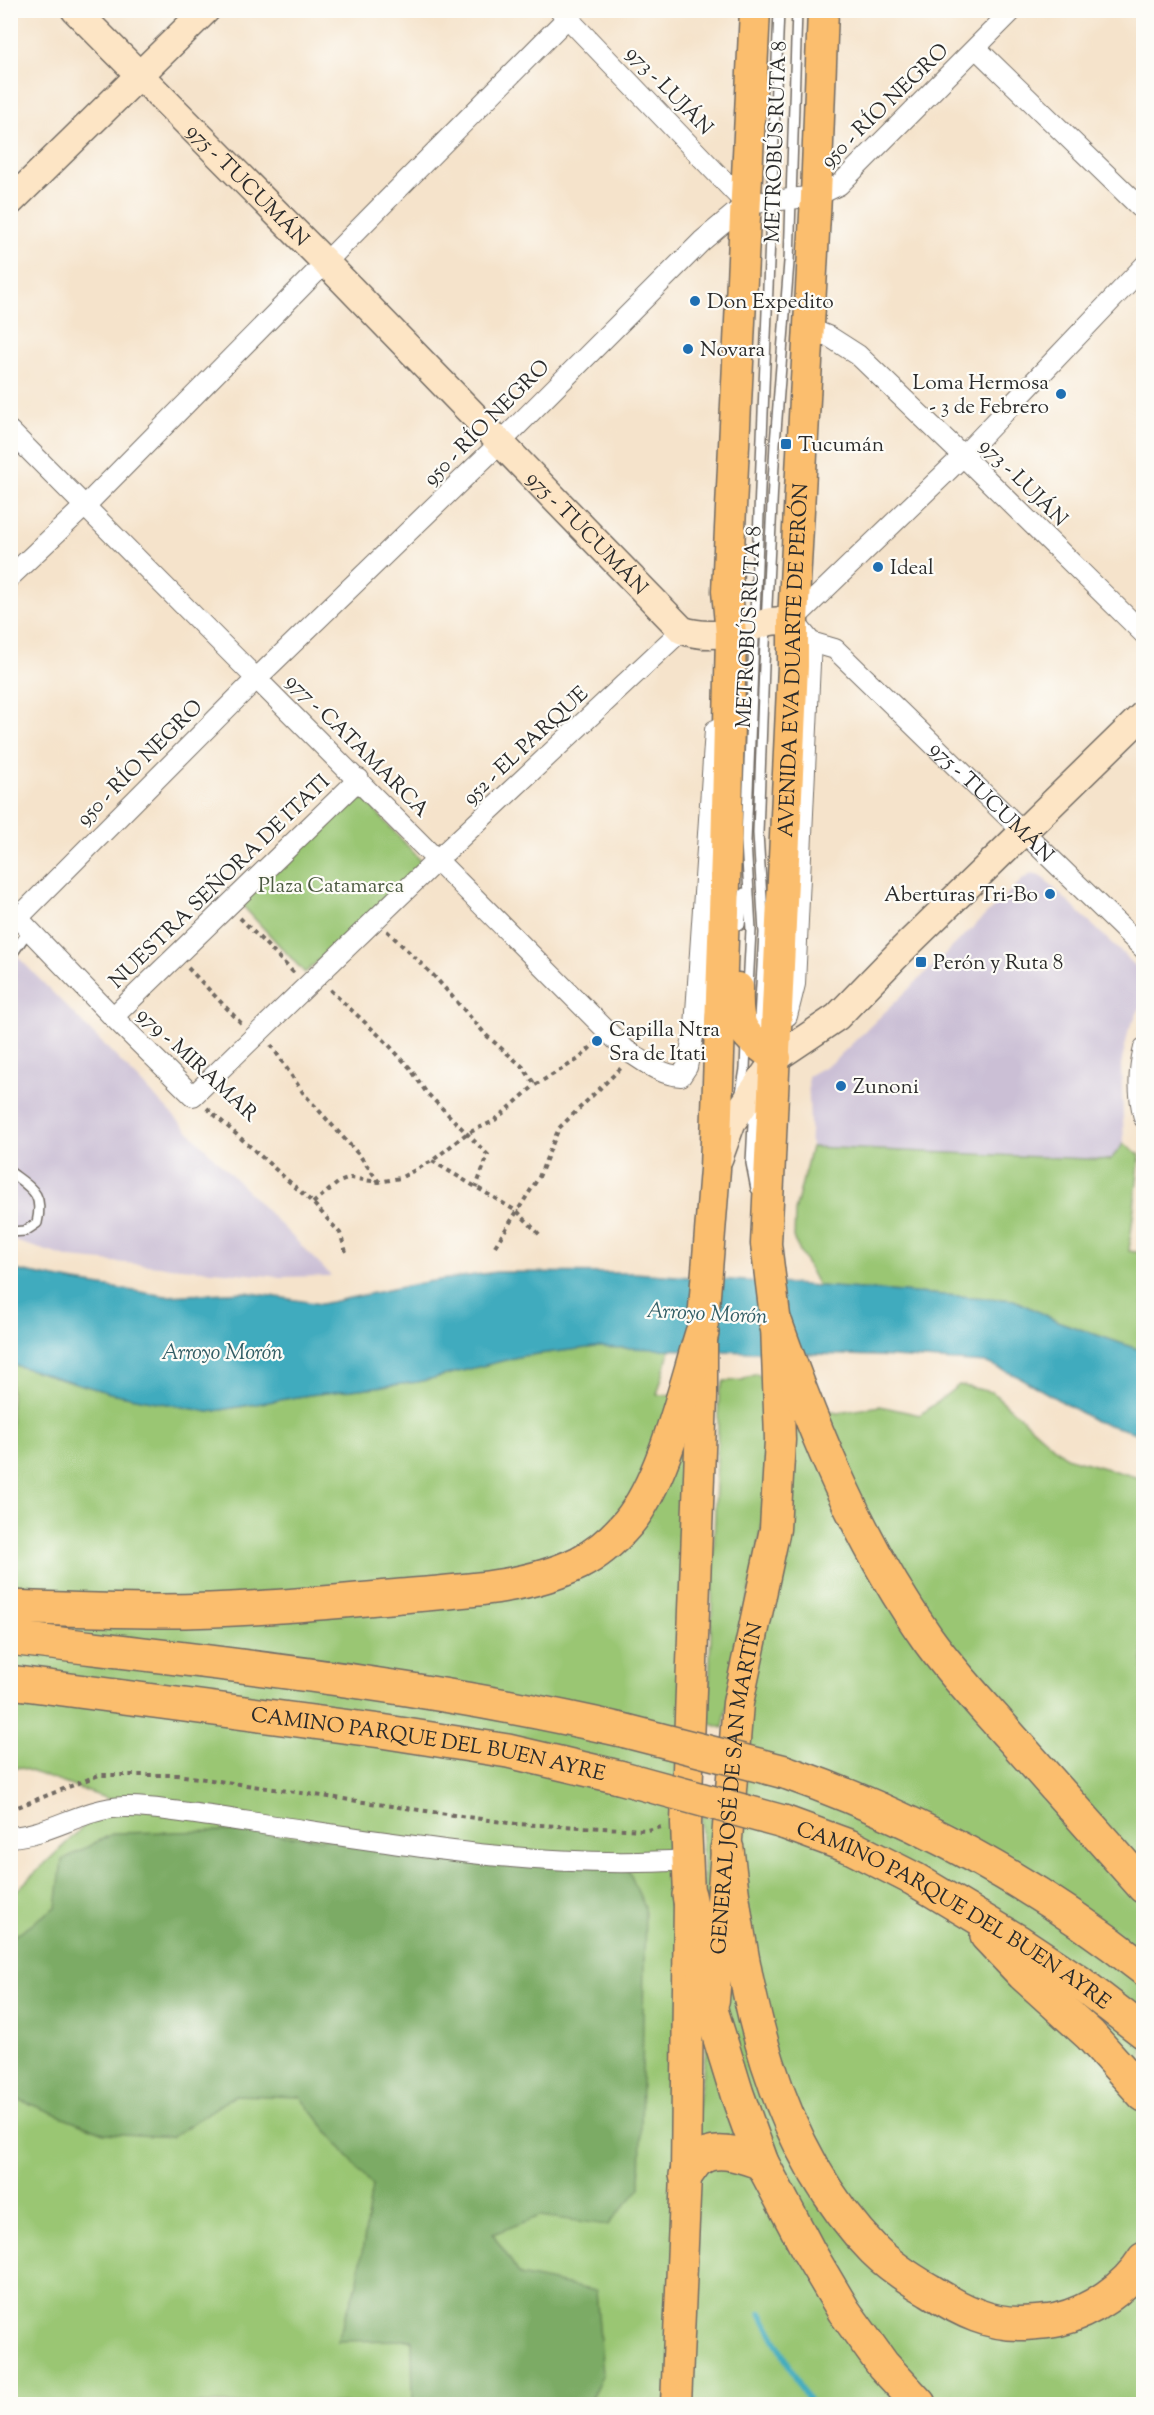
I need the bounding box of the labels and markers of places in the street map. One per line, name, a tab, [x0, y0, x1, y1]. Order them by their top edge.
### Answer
place label: Don Expedito	[707, 288, 834, 318]
marker: Don Expedito	[688, 294, 702, 308]
place label: Novara	[700, 336, 766, 366]
marker: Novara	[681, 342, 695, 356]
place label: Loma Hermosa - 3 de Febrero	[912, 369, 1049, 423]
marker: Loma Hermosa - 3 de Febrero	[1054, 387, 1068, 401]
place label: Tucumán	[798, 431, 884, 461]
marker: Tucumán	[779, 437, 793, 451]
place label: Ideal	[890, 554, 934, 584]
marker: Ideal	[871, 560, 885, 574]
place label: Aberturas Tri-Bo	[884, 881, 1038, 911]
marker: Aberturas Tri-Bo	[1043, 887, 1057, 901]
place label: Perón y Ruta 8	[933, 949, 1063, 979]
marker: Perón y Ruta 8	[914, 955, 928, 969]
place label: Capilla Ntra Sra de Itati	[609, 1016, 720, 1070]
marker: Capilla Ntra Sra de Itati	[590, 1034, 604, 1048]
place label: Zunoni	[853, 1073, 919, 1103]
marker: Zunoni	[834, 1079, 848, 1093]

